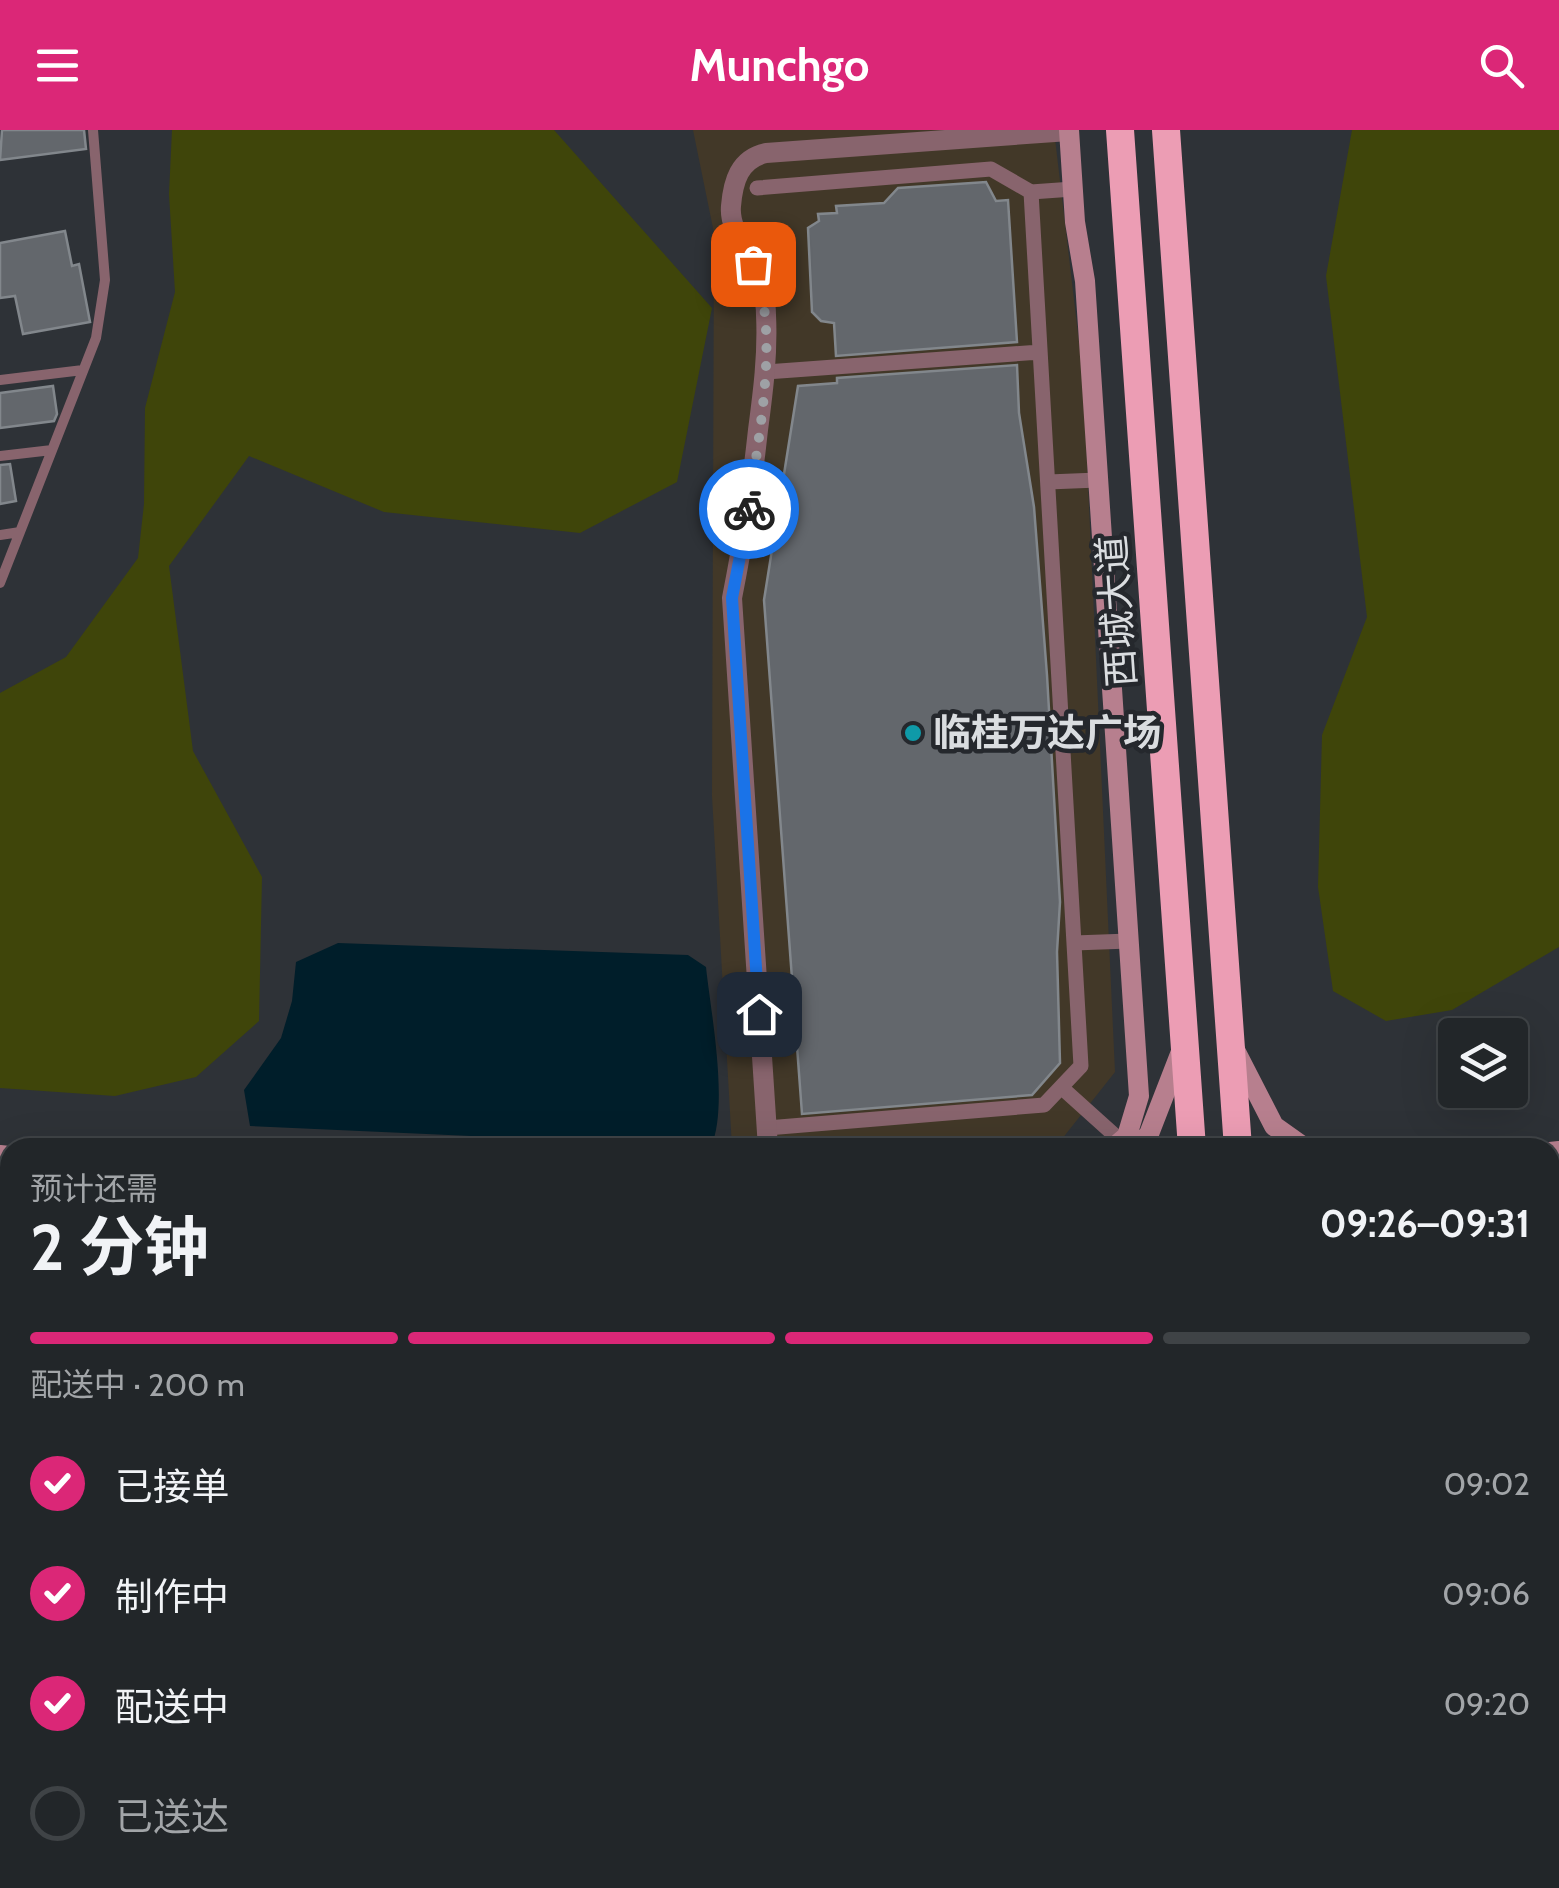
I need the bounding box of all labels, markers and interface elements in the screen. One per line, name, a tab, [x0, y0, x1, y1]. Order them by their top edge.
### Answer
icon: menu	[30, 38, 85, 93]
text: Munchgo	[690, 38, 869, 92]
icon: search	[1474, 38, 1529, 93]
pin	[711, 222, 796, 307]
icon: bag	[726, 237, 781, 292]
courier	[699, 459, 799, 559]
icon: bike	[722, 482, 777, 537]
street label: 西城大道	[1088, 534, 1145, 688]
place label: 临桂万达广场	[933, 709, 1161, 756]
marker: 临桂万达广场	[902, 722, 924, 744]
pin	[717, 972, 802, 1057]
icon: home	[732, 987, 787, 1042]
map controls	[1438, 1018, 1528, 1108]
button: layers	[1438, 1018, 1528, 1108]
text: 预计还需	[30, 1169, 158, 1208]
text: 09:26–09:31	[1320, 1200, 1530, 1247]
text: 2 分钟	[30, 1207, 209, 1286]
text: 配送中 · 200 m	[30, 1365, 245, 1404]
icon: check	[30, 1456, 85, 1511]
text: 已接单	[115, 1463, 229, 1510]
text: 09:02	[1444, 1464, 1530, 1503]
icon: check	[30, 1566, 85, 1621]
text: 制作中	[115, 1573, 229, 1620]
text: 09:06	[1442, 1574, 1530, 1613]
icon: check	[30, 1676, 85, 1731]
text: 配送中	[115, 1683, 229, 1730]
text: 09:20	[1444, 1684, 1530, 1723]
text: 已送达	[115, 1793, 229, 1840]

